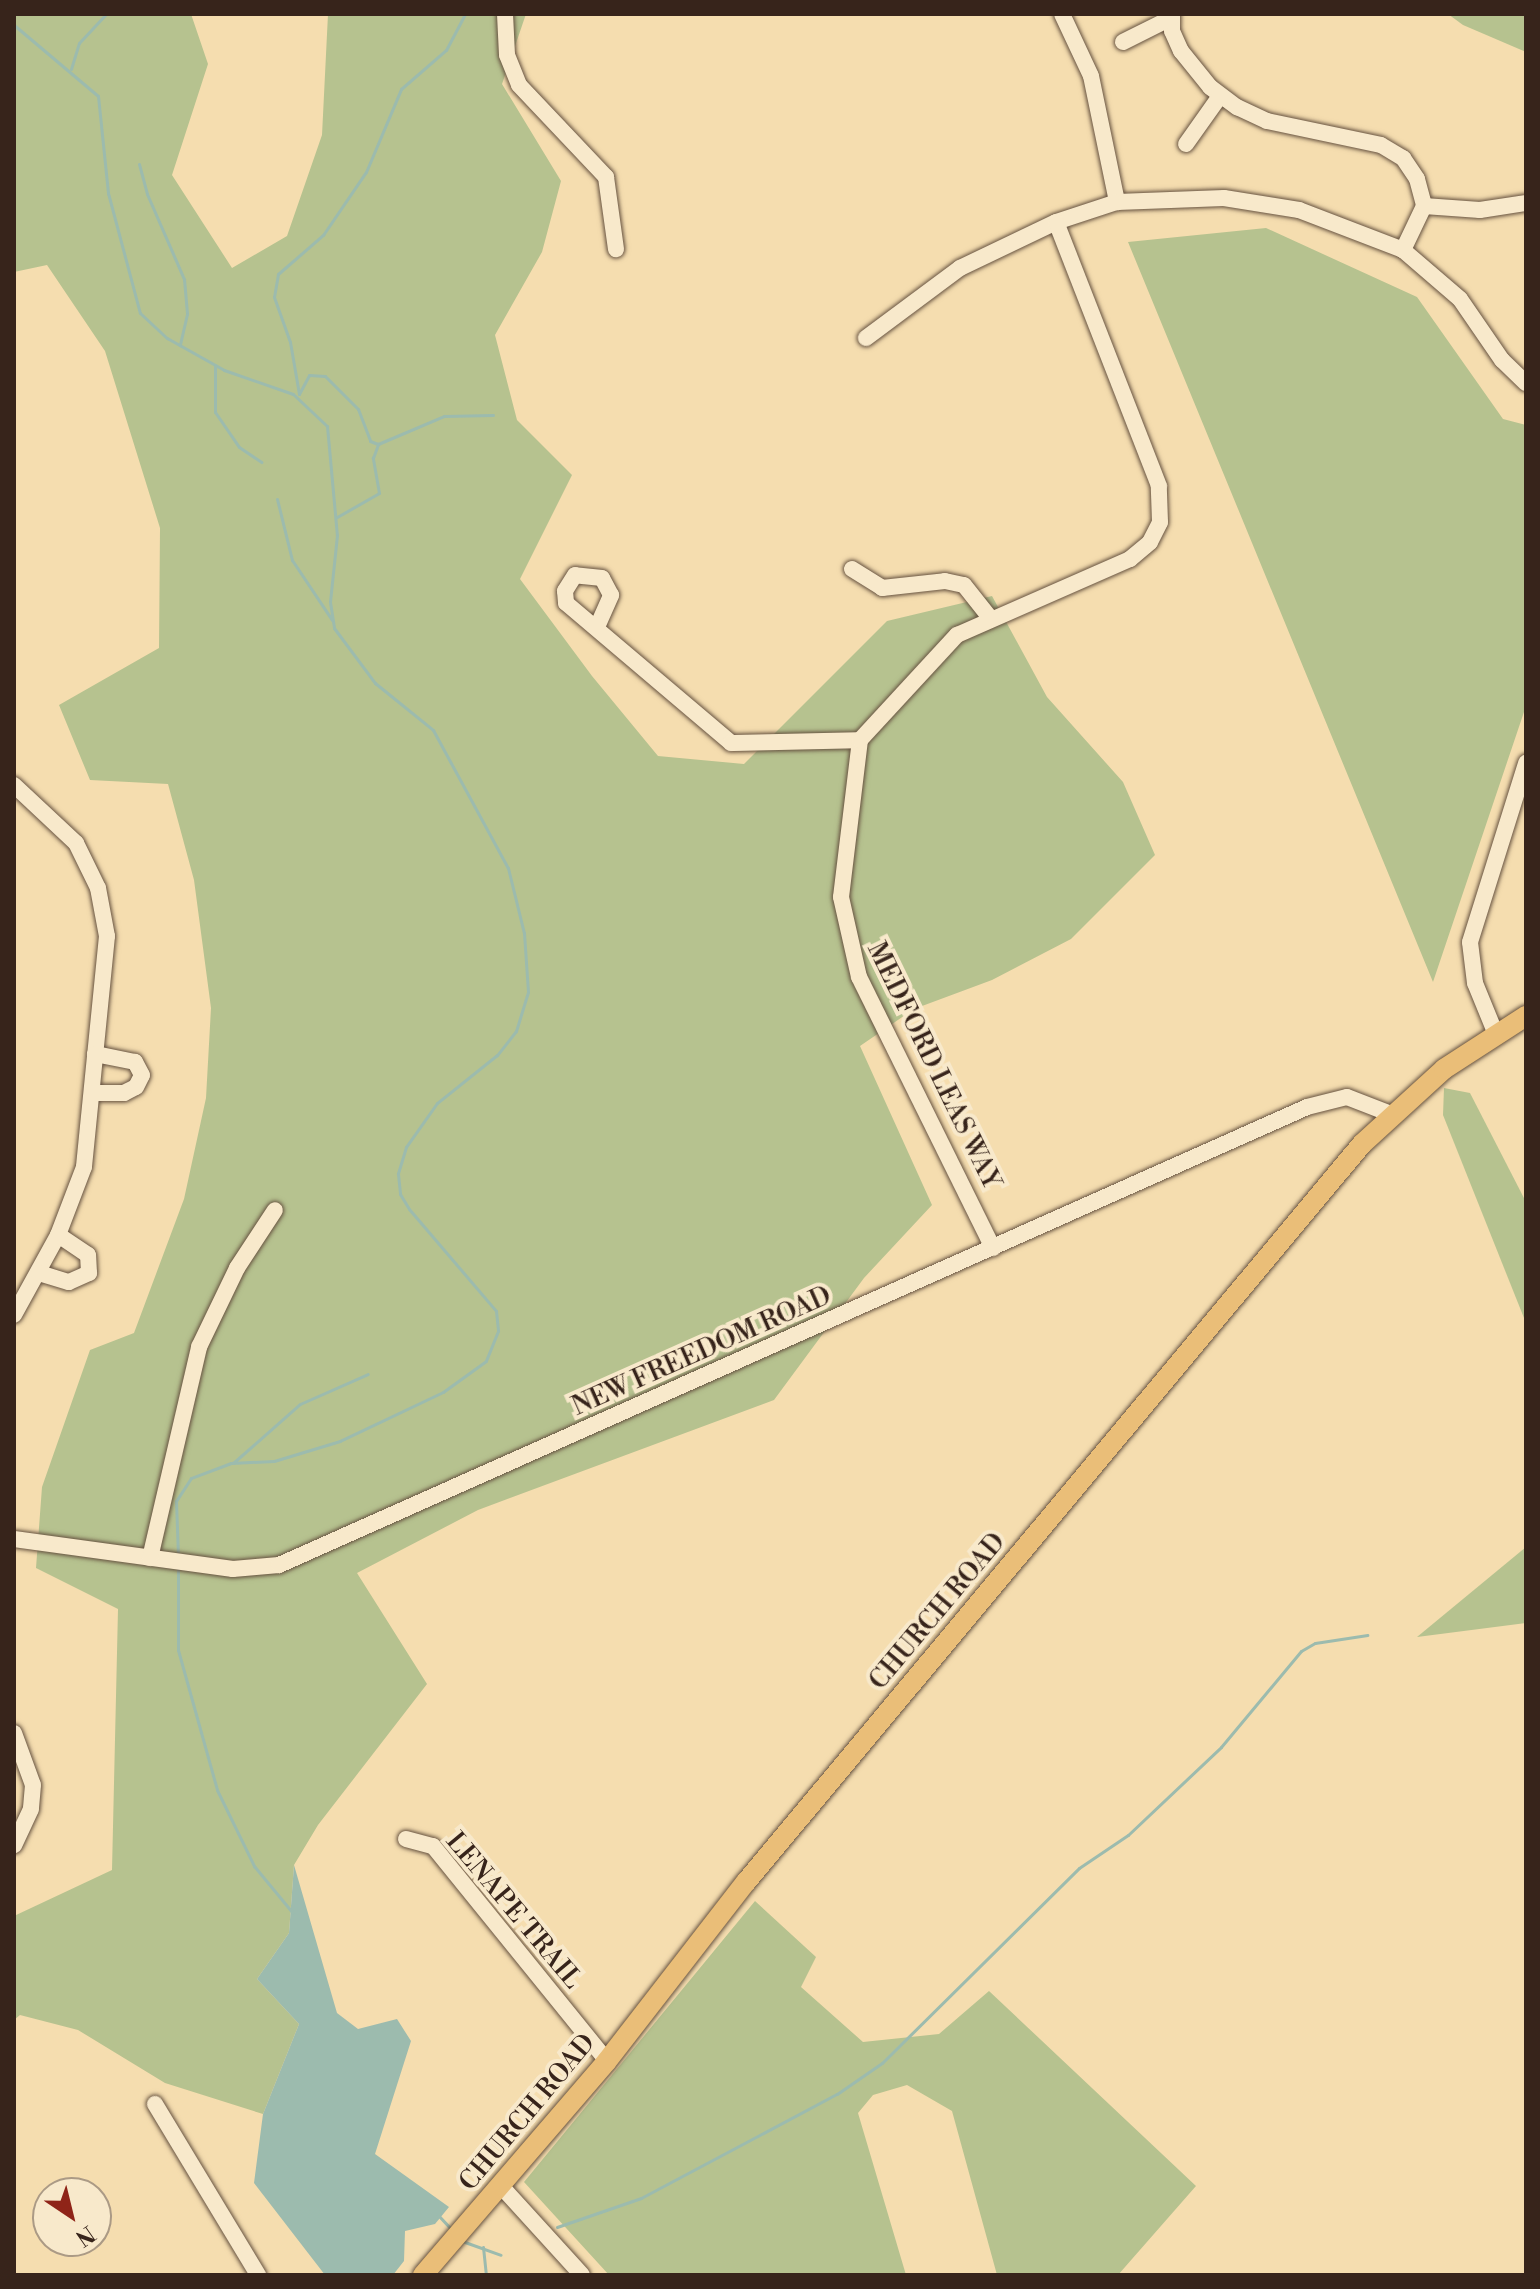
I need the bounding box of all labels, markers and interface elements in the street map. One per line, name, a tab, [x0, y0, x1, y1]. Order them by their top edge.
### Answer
street label: MEDFORD LEAS WAY	[860, 937, 1006, 1195]
street label: NEW FREEDOM ROAD	[568, 1281, 836, 1423]
street label: CHURCH ROAD	[863, 1527, 1013, 1697]
street label: LENAPE TRAIL	[439, 1827, 587, 1995]
street label: CHURCH ROAD	[453, 2028, 603, 2198]
north arrow	[32, 2177, 112, 2257]
text: N	[70, 2219, 100, 2251]

